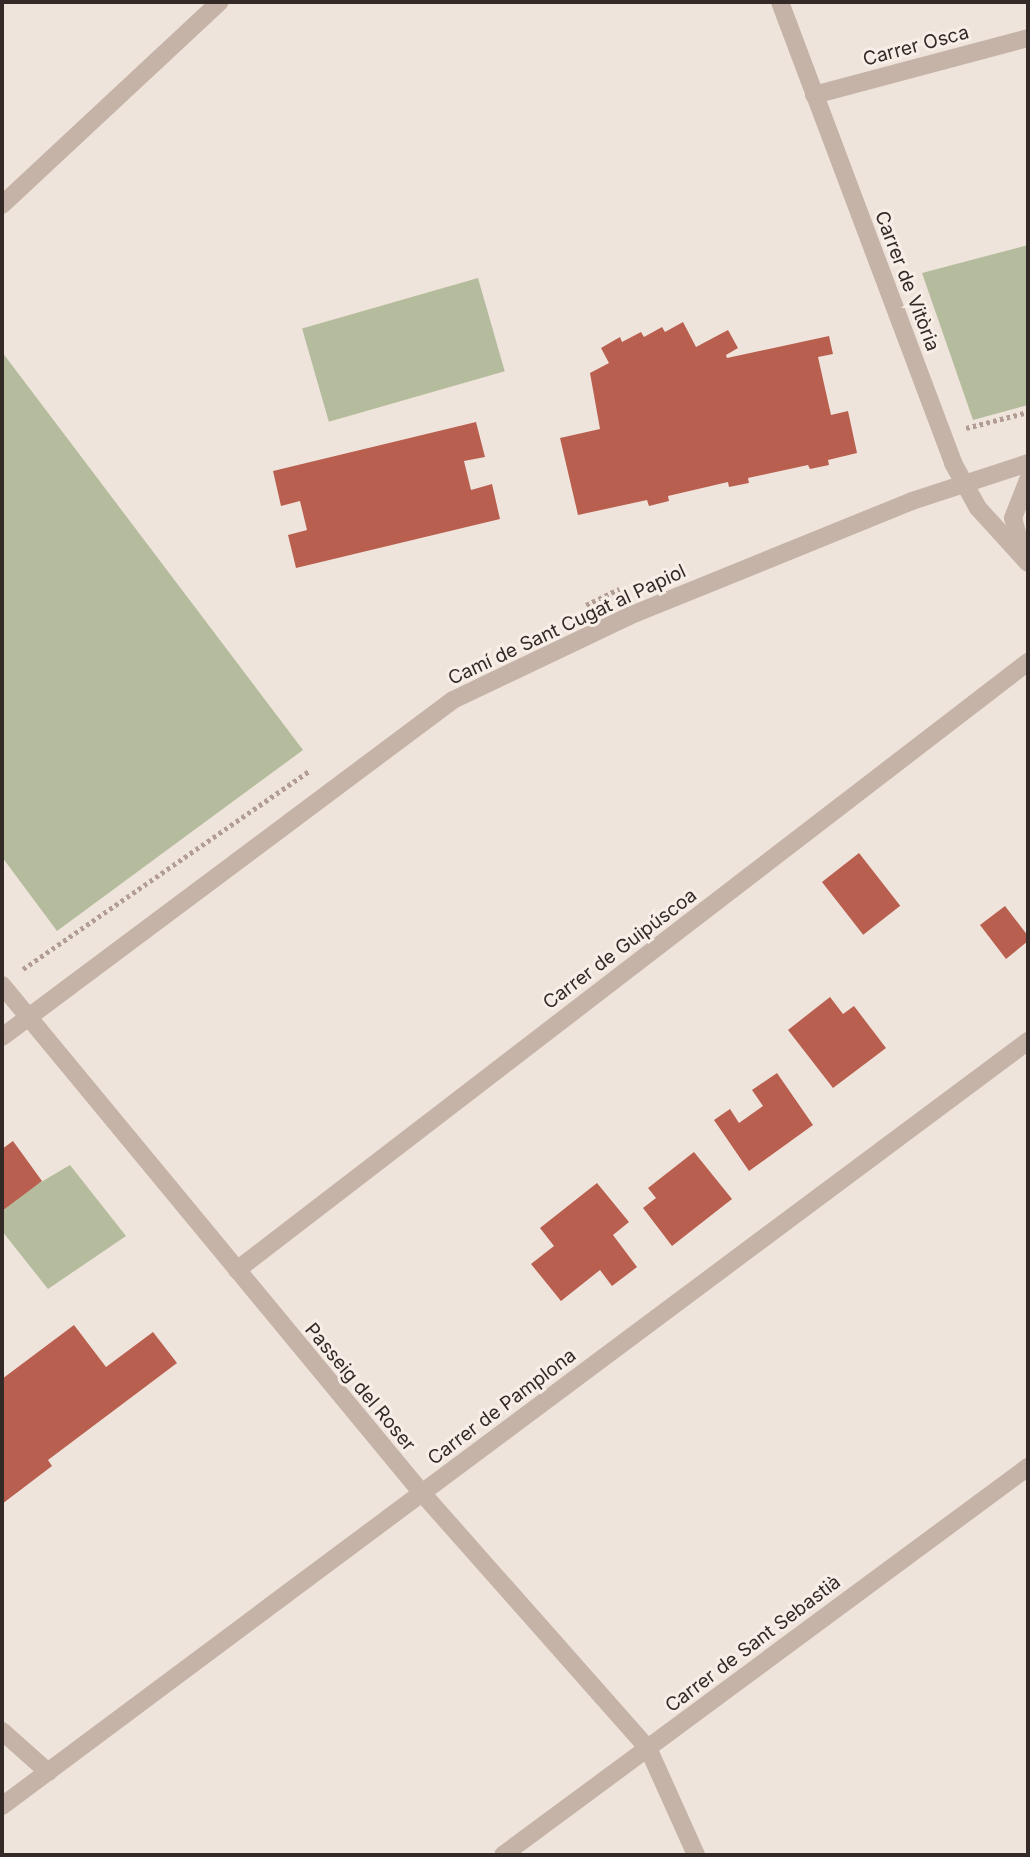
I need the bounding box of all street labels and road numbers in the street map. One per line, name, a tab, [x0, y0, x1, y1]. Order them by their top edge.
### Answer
street label: Carrer Osca	[861, 21, 971, 71]
street label: Carrer de Vitòria	[870, 208, 944, 354]
street label: Camí de Sant Cugat al Papiol	[445, 560, 689, 690]
street label: Carrer de Guipúscoa	[539, 884, 701, 1014]
street label: Passeig del Roser	[300, 1318, 420, 1456]
street label: Carrer de Pamplona	[423, 1344, 581, 1470]
street label: Carrer de Sant Sebastià	[661, 1571, 845, 1717]

